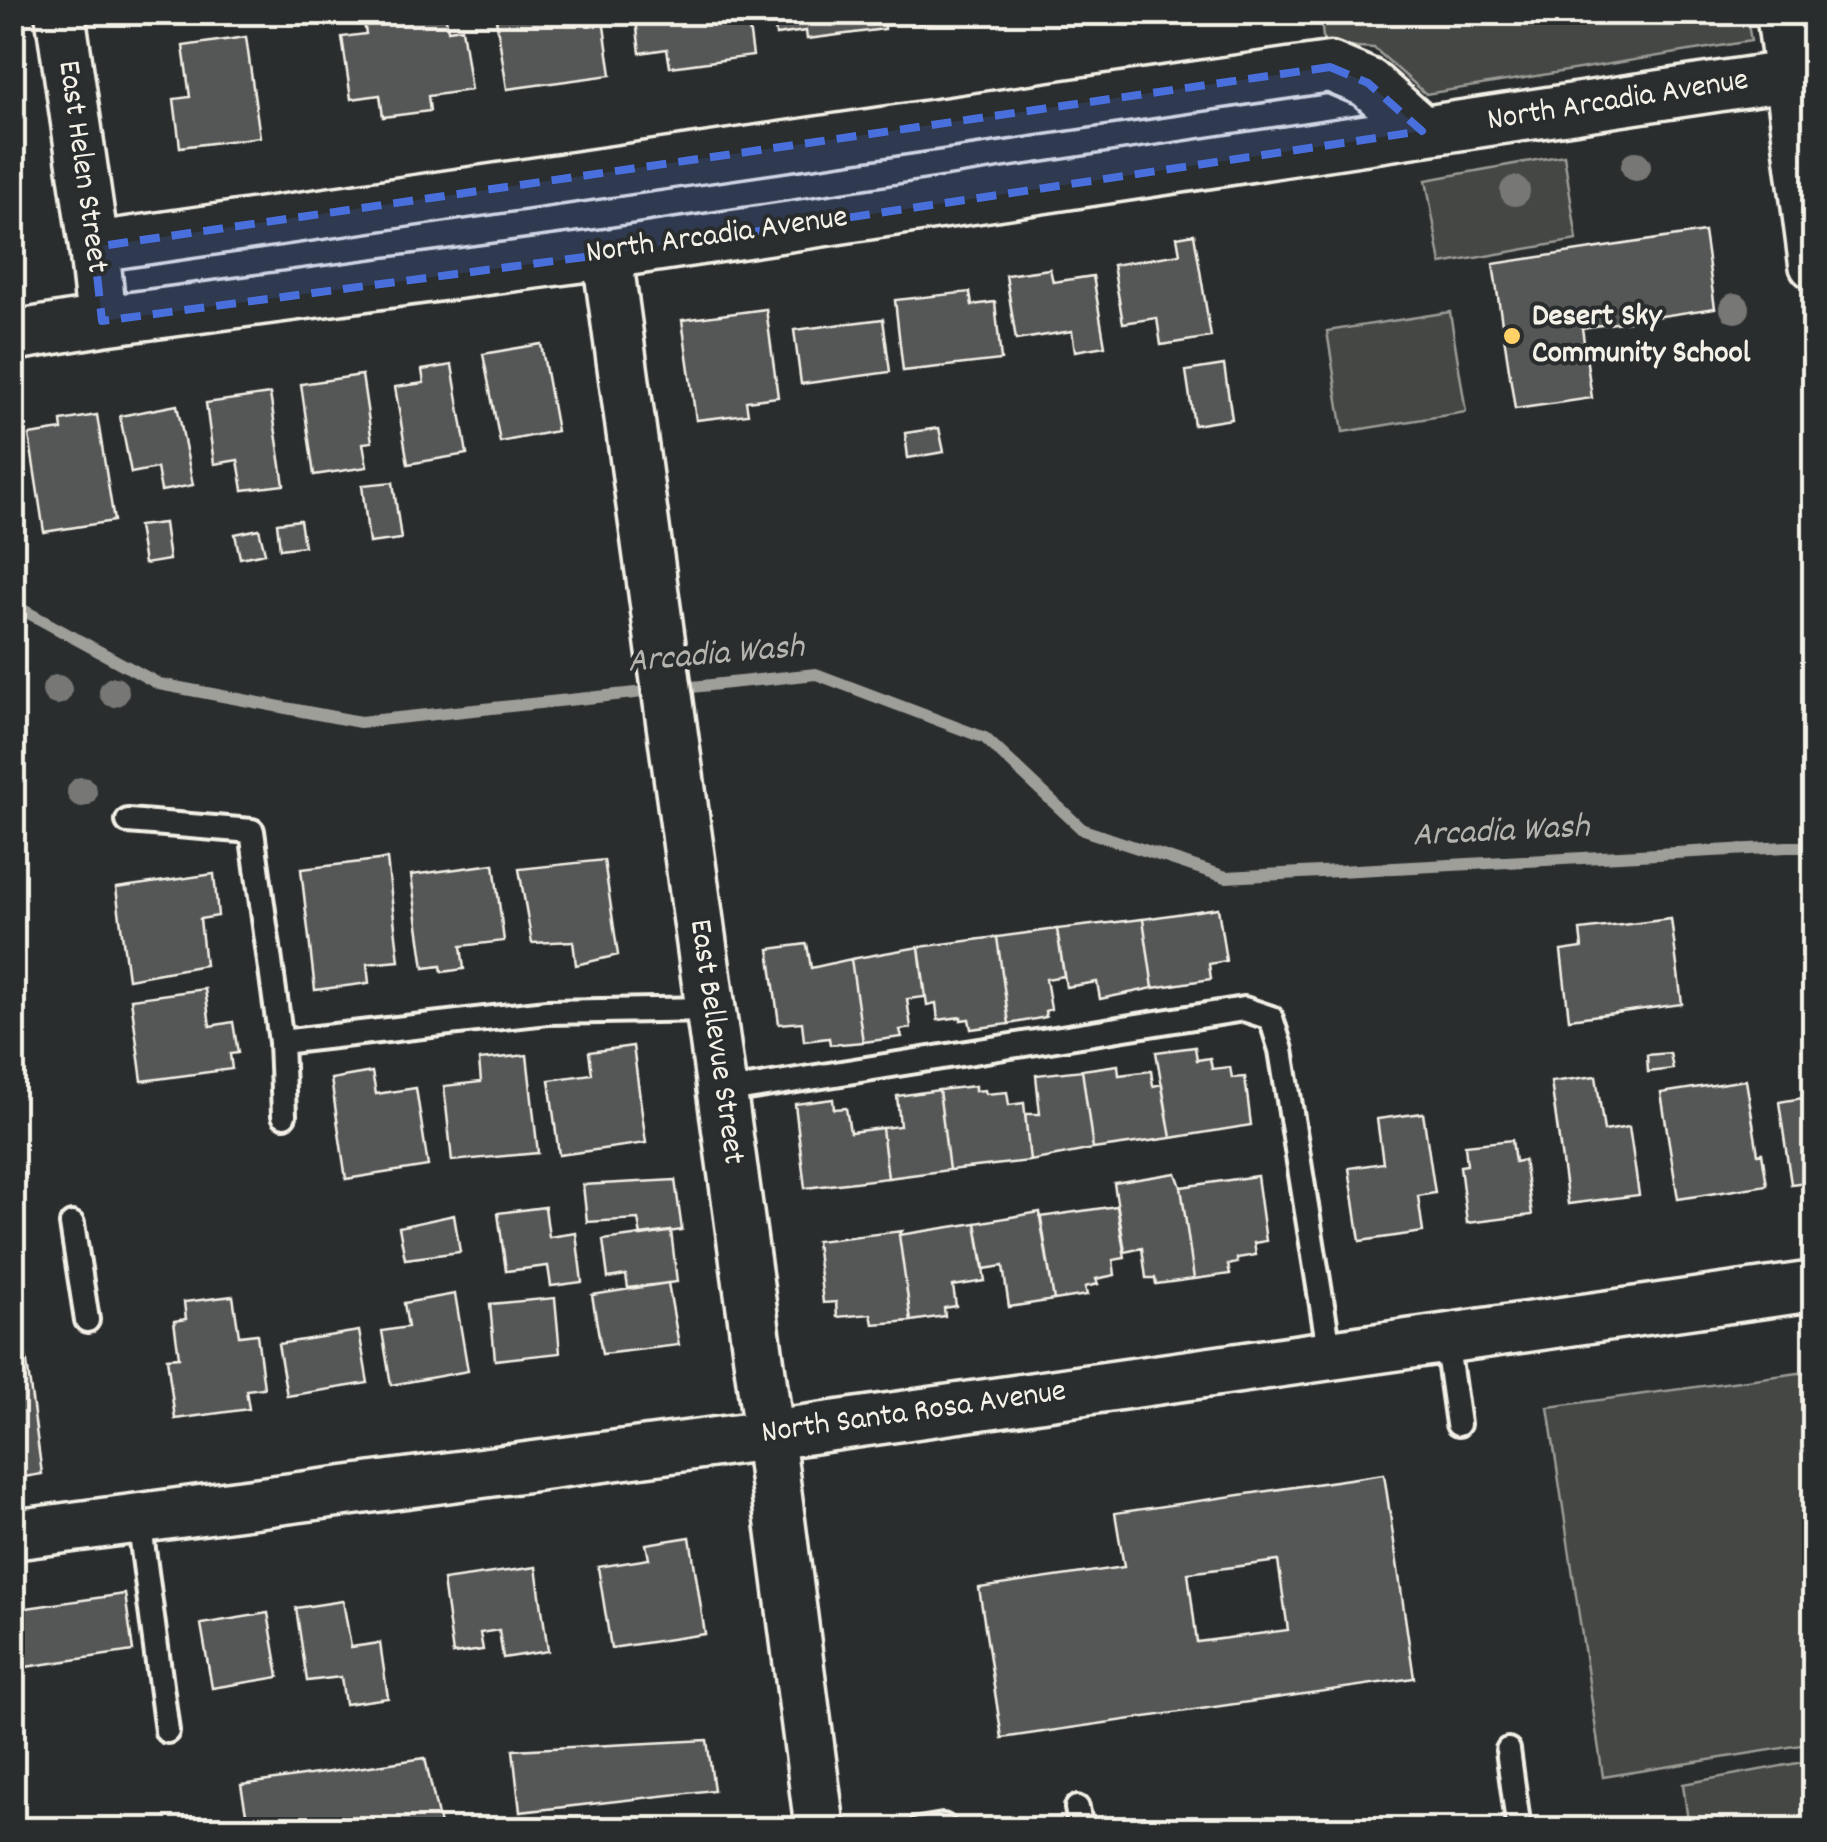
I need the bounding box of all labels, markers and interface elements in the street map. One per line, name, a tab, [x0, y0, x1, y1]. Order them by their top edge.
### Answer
street label: East Helen Street	[43, 58, 119, 276]
street label: North Arcadia Avenue	[1484, 59, 1752, 145]
street label: North Arcadia Avenue	[583, 196, 851, 278]
place label: Desert Sky Community School	[1532, 295, 1751, 378]
marker: Desert Sky Community School	[1501, 325, 1523, 347]
water label: Arcadia Wash	[626, 623, 807, 689]
water label: Arcadia Wash	[1411, 803, 1592, 863]
street label: East Bellevue Street	[675, 916, 755, 1168]
street label: North Santa Rosa Avenue	[759, 1370, 1069, 1458]

